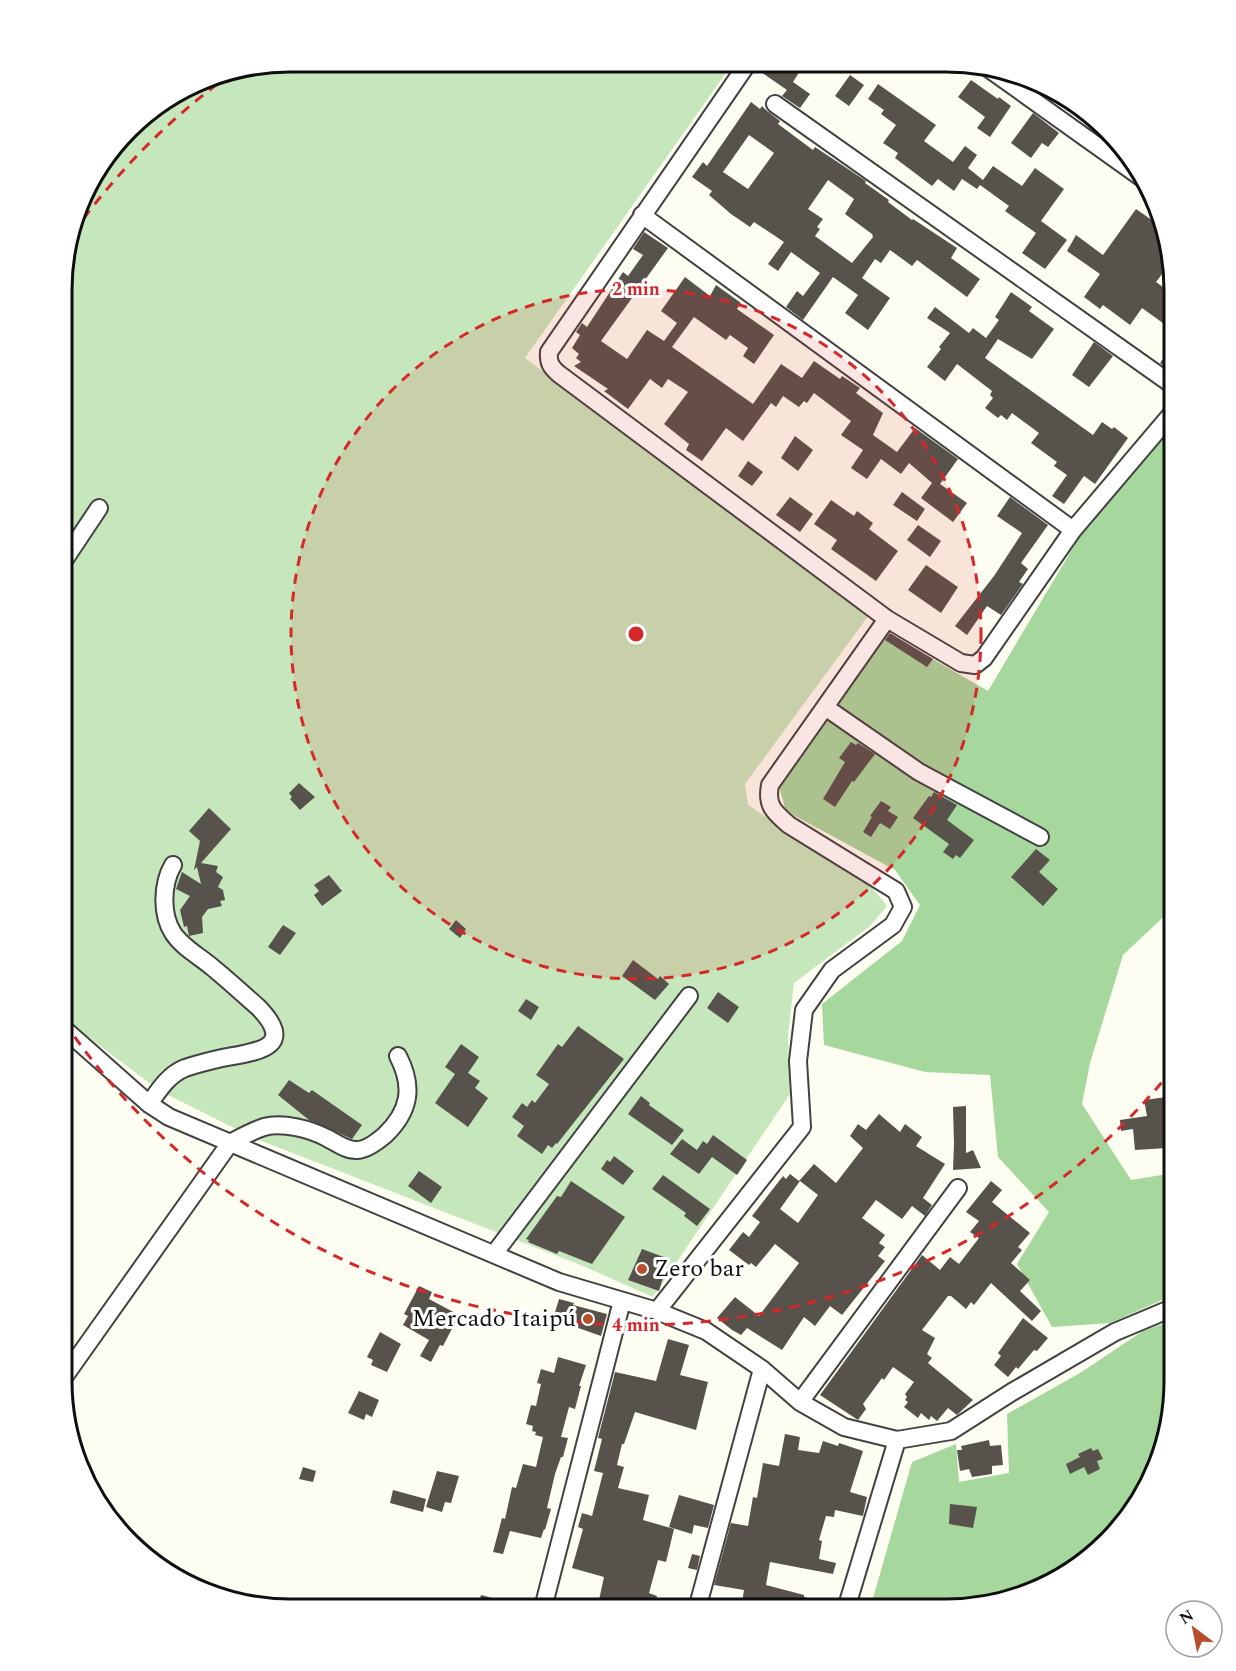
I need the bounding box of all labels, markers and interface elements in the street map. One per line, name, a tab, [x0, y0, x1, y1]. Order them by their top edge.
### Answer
text: 2 min	[612, 276, 660, 303]
centre of rings	[626, 624, 646, 644]
place label: Zero bar	[654, 1251, 744, 1287]
marker: Zero bar	[635, 1262, 649, 1276]
place label: Mercado Itaipú	[412, 1301, 576, 1337]
marker: Mercado Itaipú	[581, 1312, 595, 1326]
text: 4 min	[612, 1312, 660, 1339]
north arrow	[1164, 1599, 1224, 1659]
text: N	[1175, 1603, 1198, 1631]

